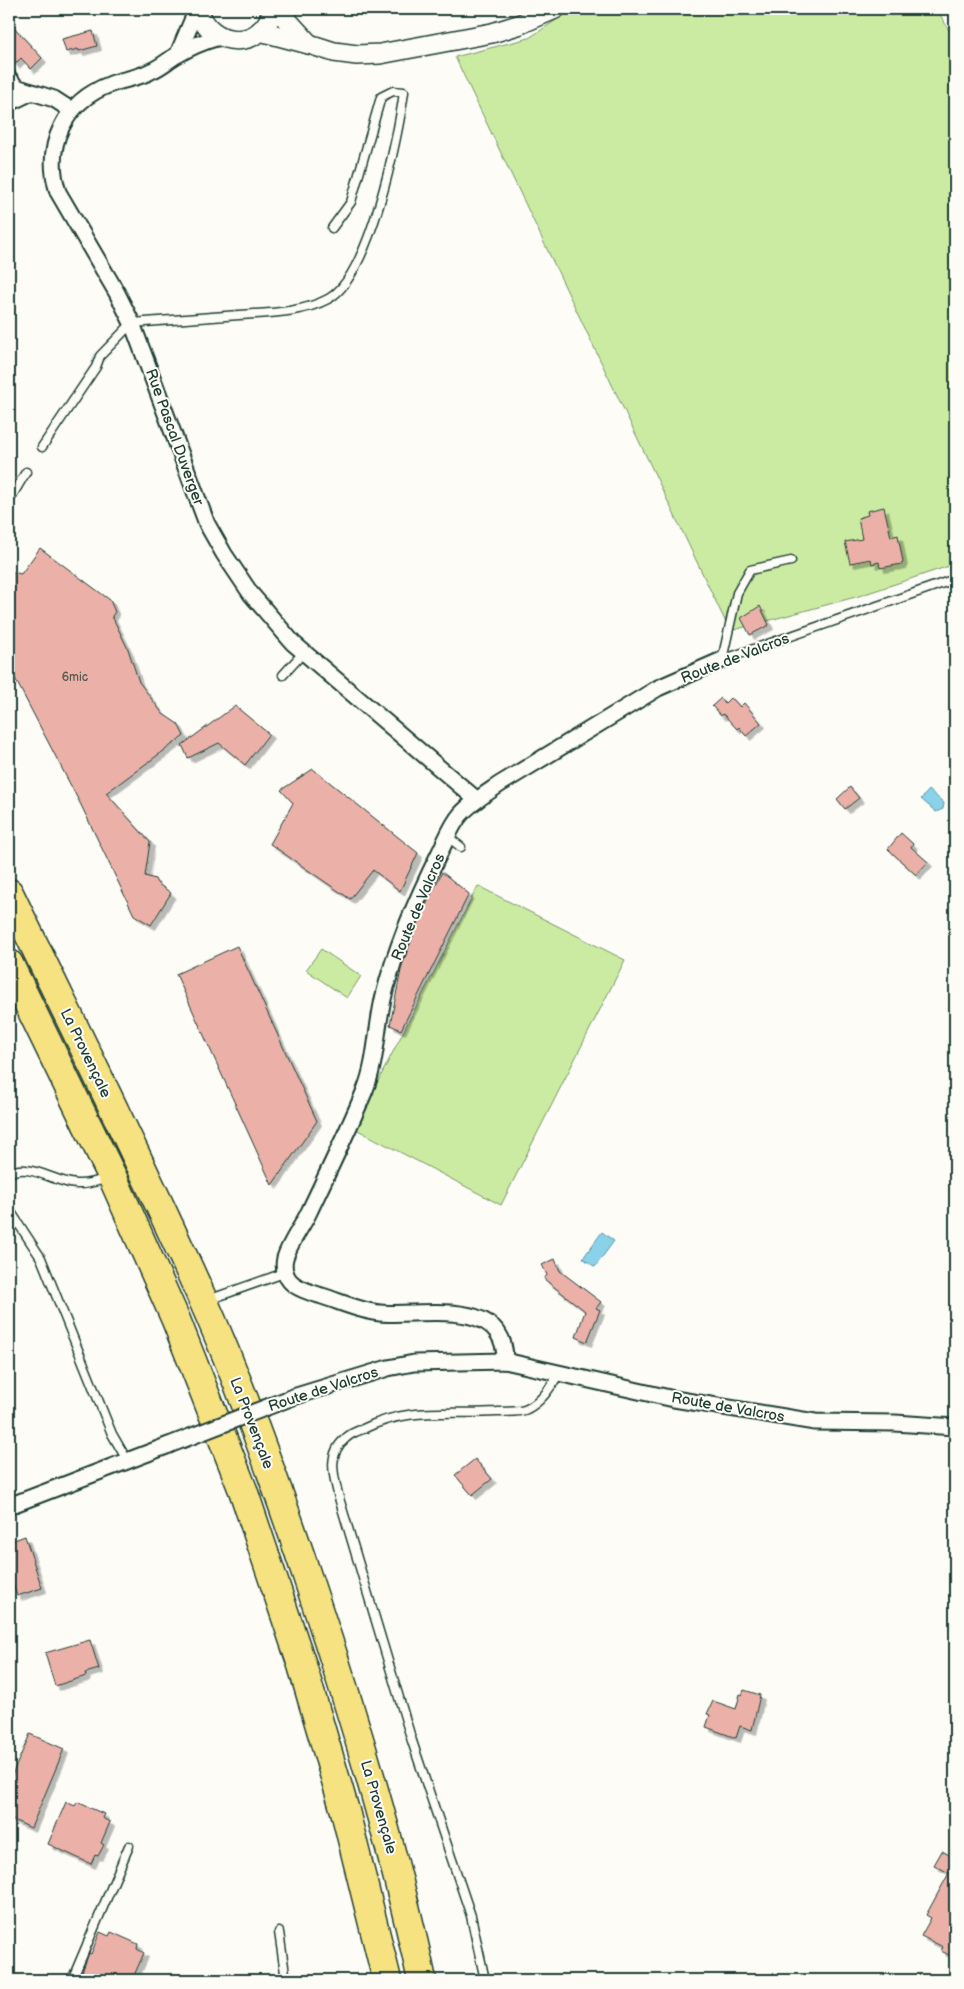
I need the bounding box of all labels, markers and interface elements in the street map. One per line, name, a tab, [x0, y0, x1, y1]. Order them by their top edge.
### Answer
street label: Rue Pascal Duverger	[141, 366, 208, 509]
street label: Route de Valcros	[678, 629, 793, 688]
house number: 6mic	[62, 670, 88, 685]
street label: Route de Valcros	[387, 850, 450, 964]
street label: La Provençale	[56, 1006, 115, 1101]
street label: Route de Valcros	[266, 1363, 381, 1416]
street label: La Provençale	[225, 1375, 278, 1472]
street label: Route de Valcros	[670, 1388, 786, 1427]
street label: La Provençale	[356, 1758, 401, 1856]

